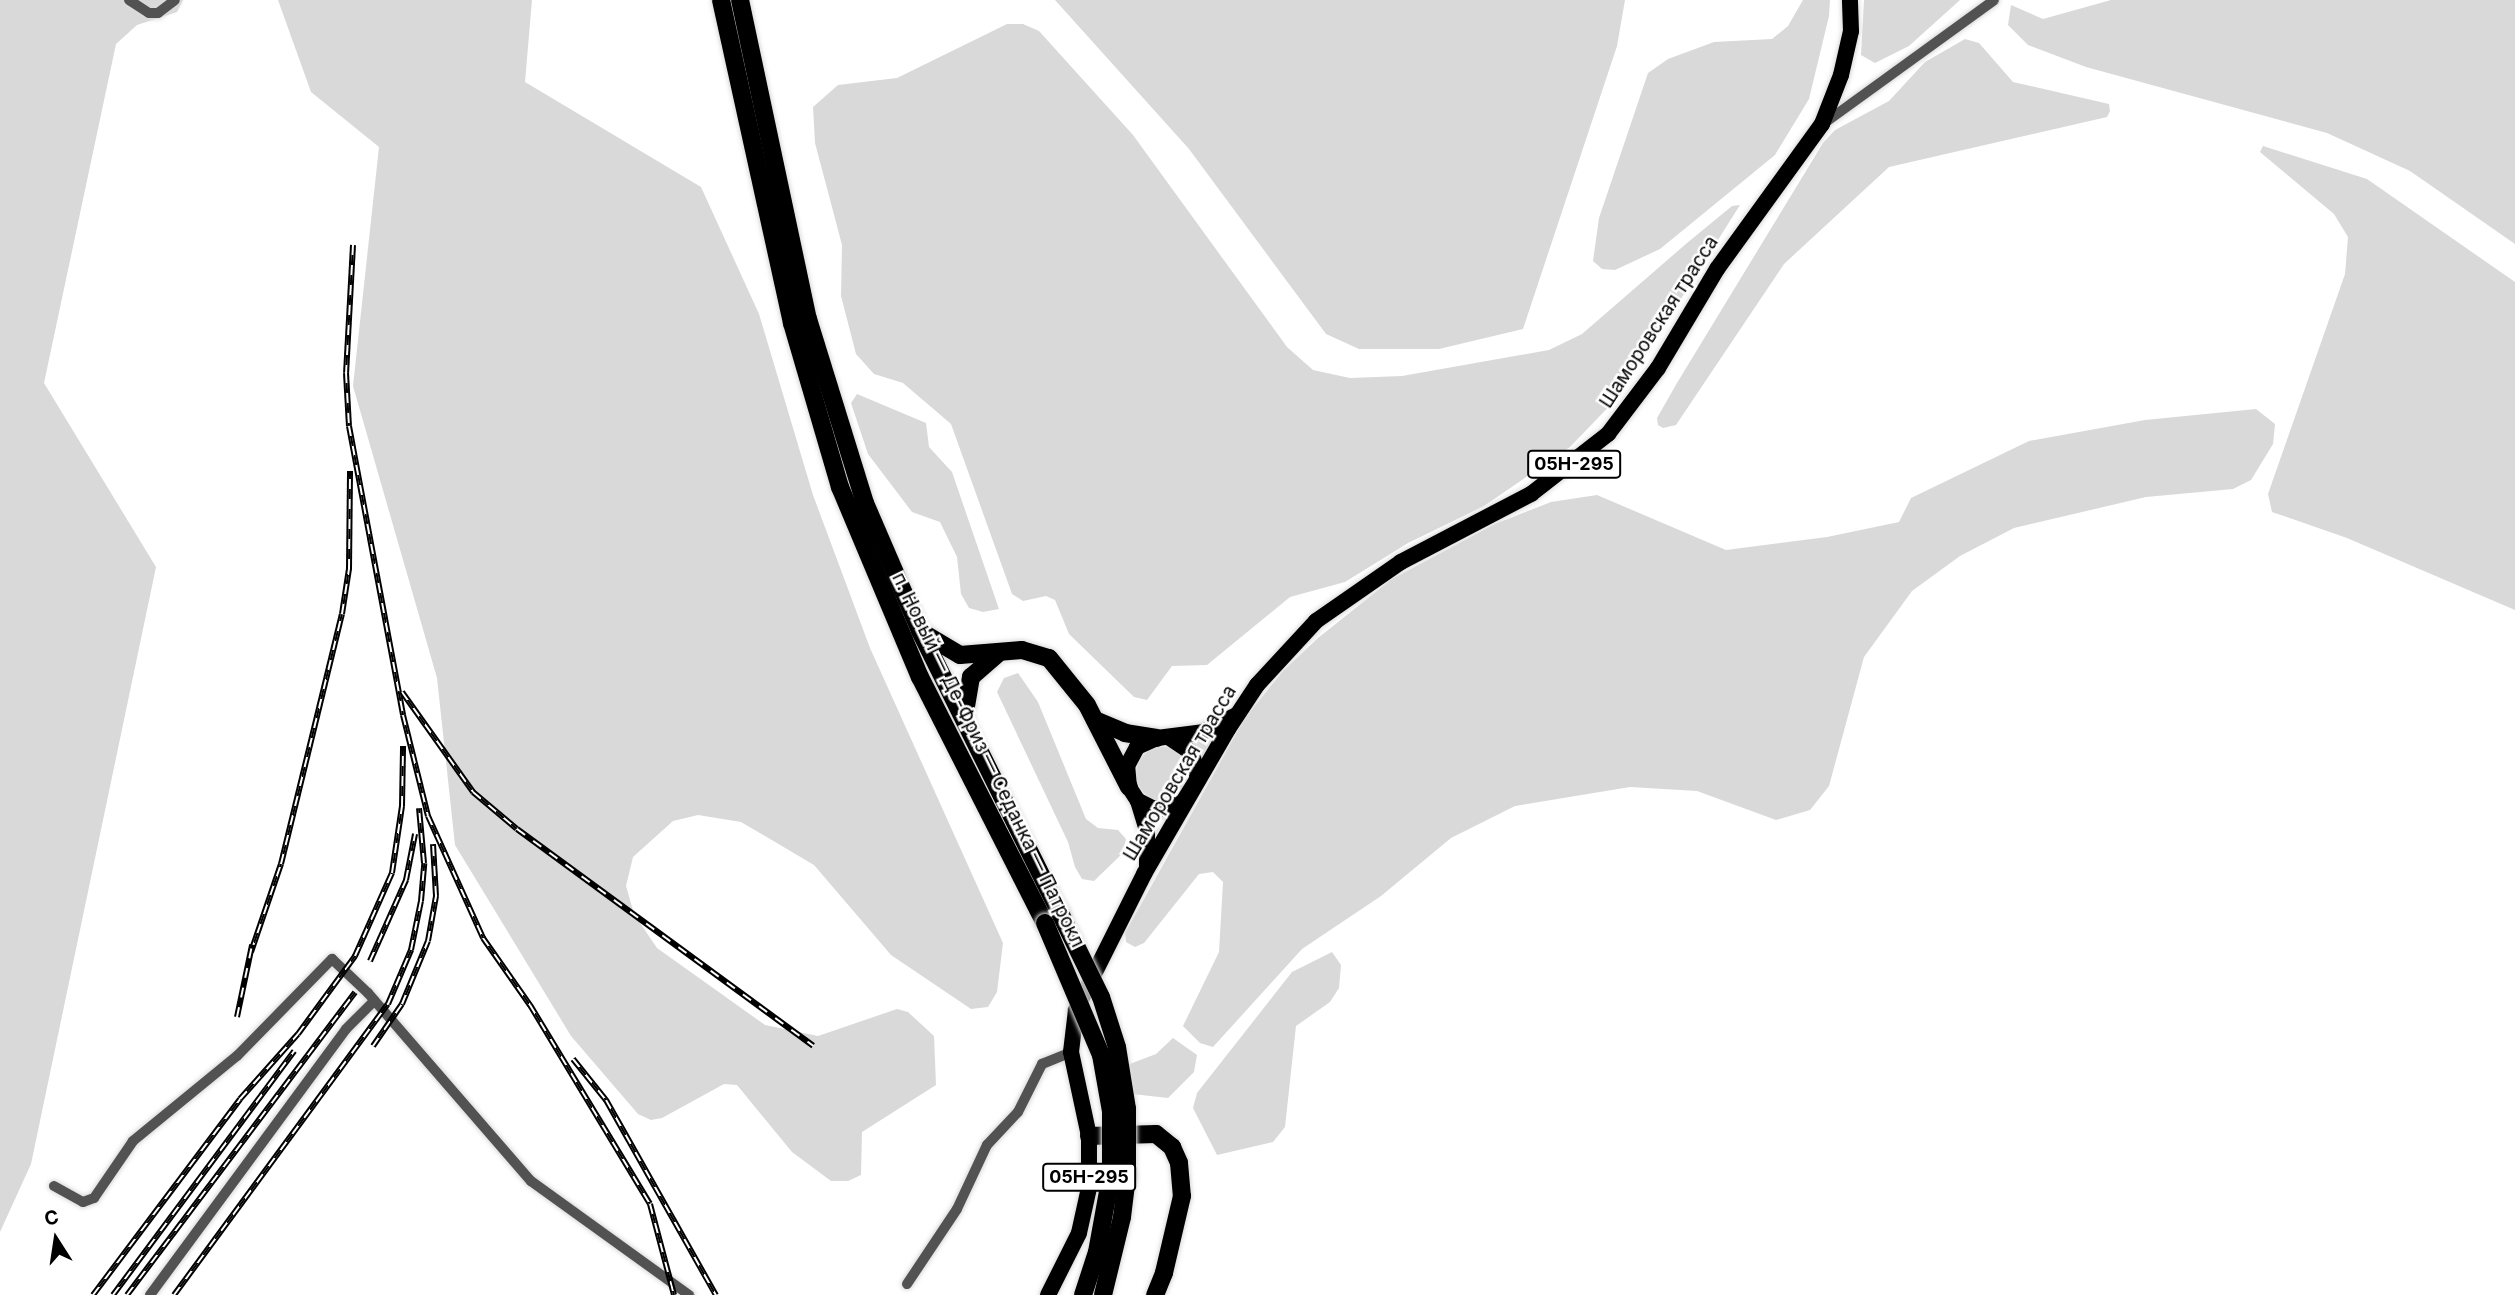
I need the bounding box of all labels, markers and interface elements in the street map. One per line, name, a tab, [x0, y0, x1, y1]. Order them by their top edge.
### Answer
street label: Шаморовская трасса	[1595, 232, 1723, 412]
road number: 05Н-295	[1527, 450, 1621, 478]
street label: п. Новый — Де-Фриз — Седанка — Патрокл	[887, 569, 1089, 951]
street label: Шаморовская трасса	[1119, 681, 1241, 865]
road number: 05Н-295	[1042, 1162, 1136, 1192]
north arrow	[21, 1204, 91, 1274]
text: С	[42, 1205, 61, 1231]

